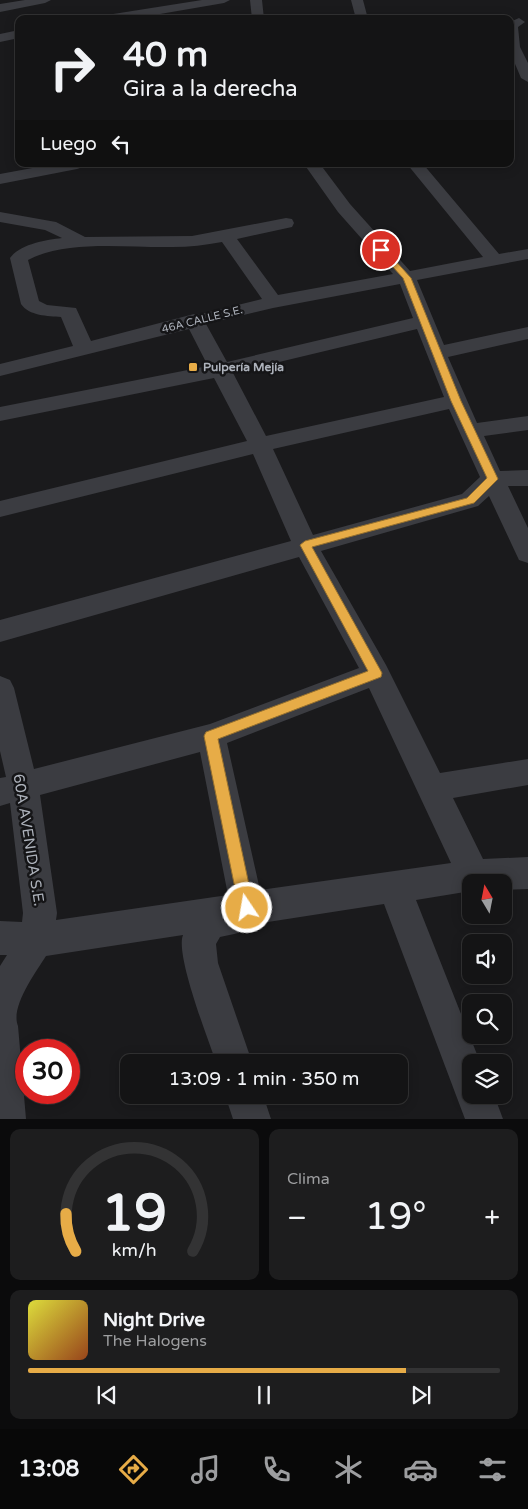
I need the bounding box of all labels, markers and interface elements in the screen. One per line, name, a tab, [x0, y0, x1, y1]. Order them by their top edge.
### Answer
text: 40 m	[123, 34, 208, 76]
icon: right	[40, 35, 105, 100]
text: Gira a la derecha	[123, 76, 298, 102]
icon: left	[107, 130, 135, 158]
text: Luego	[40, 133, 97, 155]
pin	[360, 229, 402, 271]
icon: arrive	[367, 236, 395, 264]
street label: 46A CALLE S.E.	[160, 303, 244, 336]
place label: Pulpería Mejía	[203, 360, 284, 375]
marker: Pulpería Mejía	[187, 361, 199, 373]
street label: 60A AVENIDA S.E.	[10, 773, 48, 907]
north arrow	[462, 874, 512, 924]
map controls	[462, 874, 512, 1104]
position arrow	[220, 881, 272, 933]
button: sound	[462, 934, 512, 984]
button: search	[462, 994, 512, 1044]
speed limit sign: 30	[15, 1039, 80, 1104]
button: layers	[462, 1054, 512, 1104]
text: 13:09 · 1 min · 350 m	[168, 1068, 360, 1090]
text: Clima	[287, 1169, 330, 1189]
text: 19	[102, 1182, 167, 1245]
text: 19°	[365, 1194, 427, 1240]
text: −	[287, 1201, 307, 1235]
text: +	[484, 1201, 500, 1235]
text: km/h	[112, 1240, 157, 1261]
text: Night Drive	[103, 1309, 205, 1331]
text: The Halogens	[103, 1331, 207, 1351]
icon: previous	[93, 1381, 121, 1409]
icon: pause	[250, 1381, 278, 1409]
icon: next	[407, 1381, 435, 1409]
icon: directions	[116, 1452, 151, 1487]
icon: music	[188, 1452, 223, 1487]
icon: phone	[259, 1452, 294, 1487]
icon: climate	[331, 1452, 366, 1487]
icon: car	[403, 1452, 438, 1487]
icon: filters	[475, 1452, 510, 1487]
text: 13:08	[18, 1456, 79, 1482]

